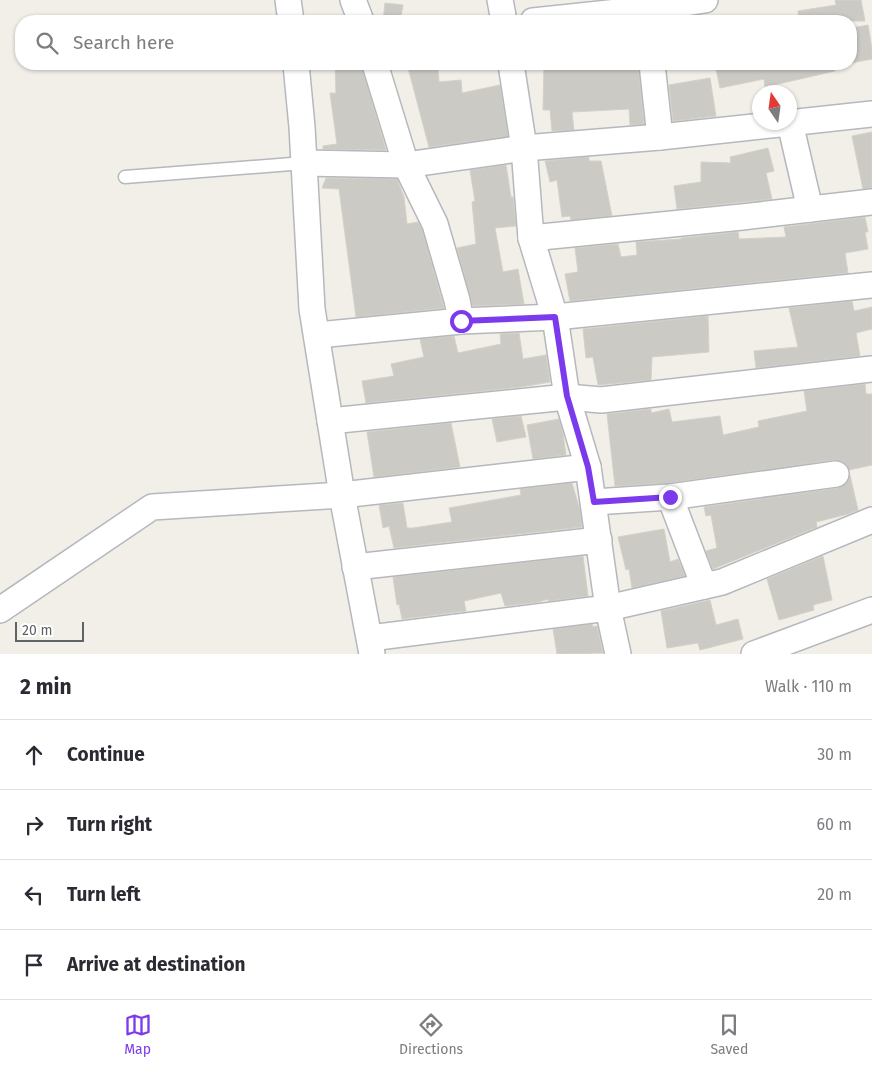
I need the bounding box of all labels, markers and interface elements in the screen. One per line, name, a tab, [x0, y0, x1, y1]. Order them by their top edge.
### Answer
search box	[15, 15, 857, 70]
icon: search	[33, 29, 61, 57]
text: Search here	[73, 31, 174, 54]
north arrow	[752, 85, 797, 130]
route start	[450, 310, 473, 333]
route end	[659, 486, 682, 509]
scale bar	[15, 619, 84, 642]
text: 20 m	[22, 622, 52, 639]
text: 2 min	[20, 674, 72, 700]
text: Walk · 110 m	[765, 677, 852, 696]
icon: ahead	[20, 741, 48, 769]
text: Continue	[67, 743, 145, 766]
text: 30 m	[817, 745, 852, 764]
icon: right	[20, 811, 48, 839]
text: Turn right	[67, 813, 152, 836]
text: 60 m	[817, 815, 852, 834]
icon: left	[20, 881, 48, 909]
text: Turn left	[67, 883, 141, 906]
text: 20 m	[817, 885, 852, 904]
icon: arrive	[20, 951, 48, 979]
text: Arrive at destination	[67, 953, 246, 976]
tab: Map	[124, 1011, 152, 1058]
tab: Directions	[399, 1011, 463, 1058]
tab: Saved	[710, 1011, 748, 1058]

